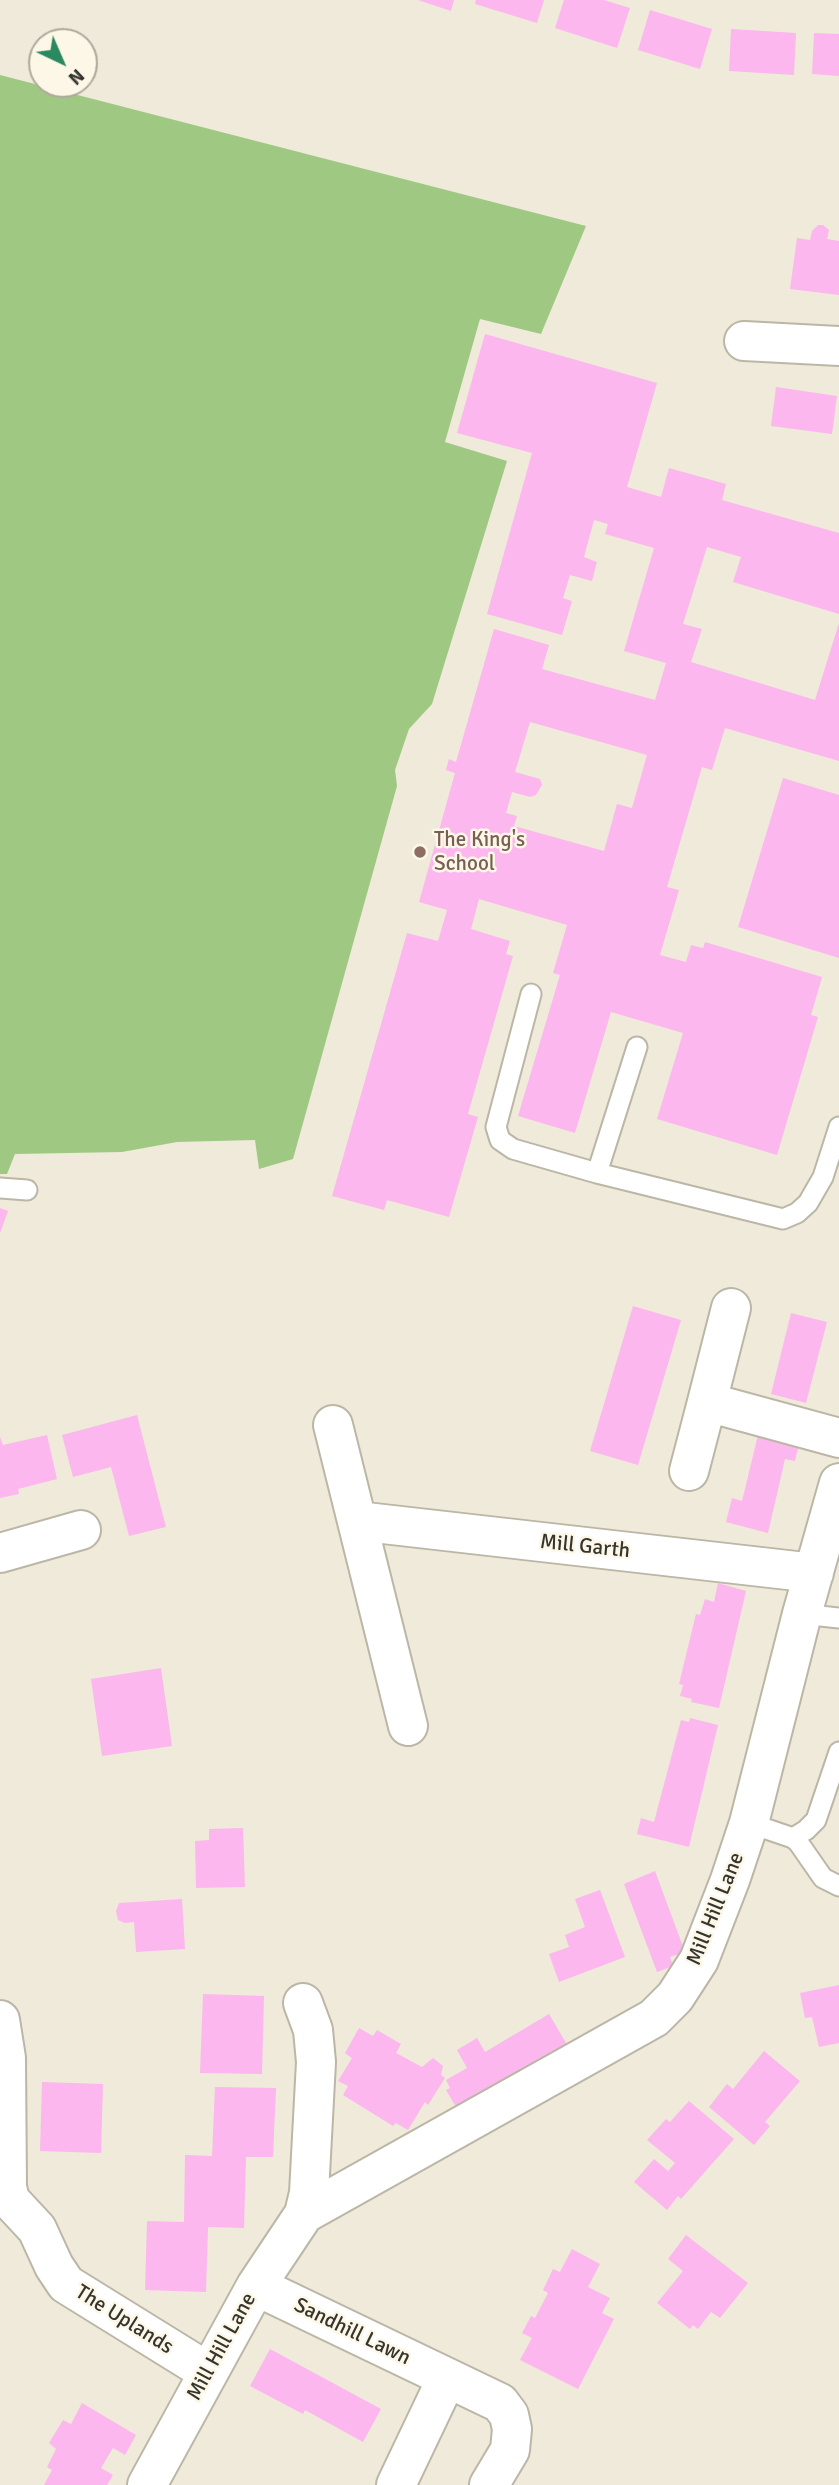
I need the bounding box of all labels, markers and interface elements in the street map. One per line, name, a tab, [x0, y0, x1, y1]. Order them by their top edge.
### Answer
north arrow	[28, 28, 98, 98]
text: N	[63, 63, 89, 90]
place label: The King's School	[434, 827, 525, 877]
marker: The King's School	[412, 844, 428, 860]
street label: Mill Garth	[539, 1530, 631, 1564]
street label: Mill Hill Lane	[682, 1849, 750, 1969]
street label: The Uplands	[70, 2280, 178, 2360]
street label: Mill Hill Lane	[182, 2289, 262, 2405]
street label: Sandhill Lawn	[290, 2293, 414, 2371]

